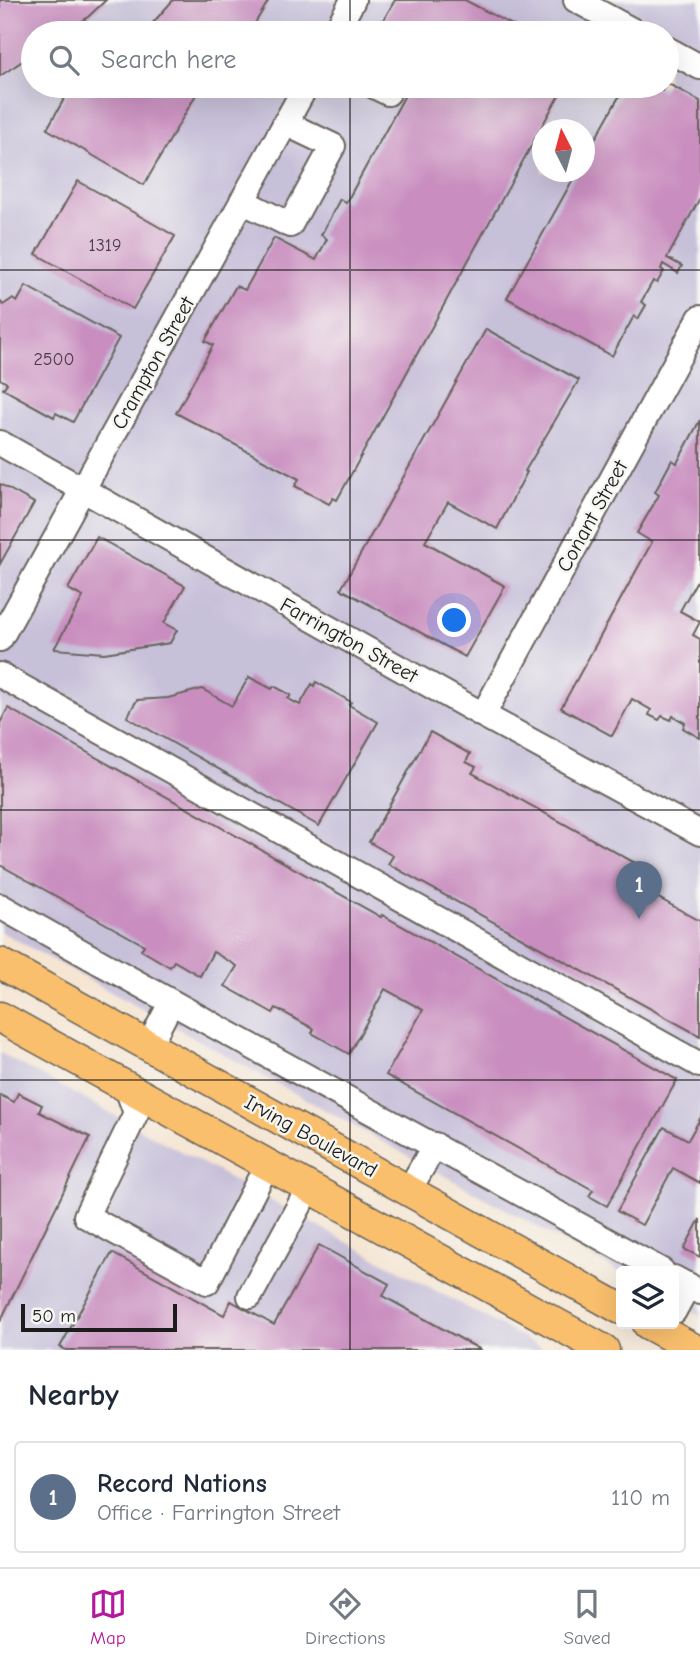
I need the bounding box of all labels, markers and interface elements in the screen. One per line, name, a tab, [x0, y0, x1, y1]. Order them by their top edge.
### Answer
search box	[21, 21, 679, 98]
icon: search	[45, 41, 83, 79]
text: Search here	[101, 45, 236, 75]
north arrow	[532, 119, 595, 182]
house number: 1319	[89, 235, 121, 256]
street label: Crampton Street	[107, 292, 200, 433]
house number: 2500	[33, 349, 75, 370]
street label: Conant Street	[552, 455, 633, 576]
street label: Farrington Street	[276, 592, 423, 688]
your location	[437, 603, 471, 637]
pin: 1	[616, 861, 662, 919]
street label: Irving Boulevard	[241, 1090, 381, 1182]
map controls	[616, 1266, 679, 1329]
button: layers	[616, 1266, 679, 1329]
scale bar	[21, 1301, 177, 1333]
text: 50 m	[32, 1305, 76, 1327]
text: Nearby	[28, 1378, 119, 1413]
text: Record Nations	[97, 1469, 267, 1499]
text: 1	[48, 1484, 58, 1511]
text: 110 m	[611, 1484, 670, 1511]
text: Office · Farrington Street	[97, 1499, 340, 1526]
tab: Map	[89, 1585, 127, 1649]
tab: Directions	[305, 1585, 385, 1649]
tab: Saved	[564, 1585, 611, 1649]

